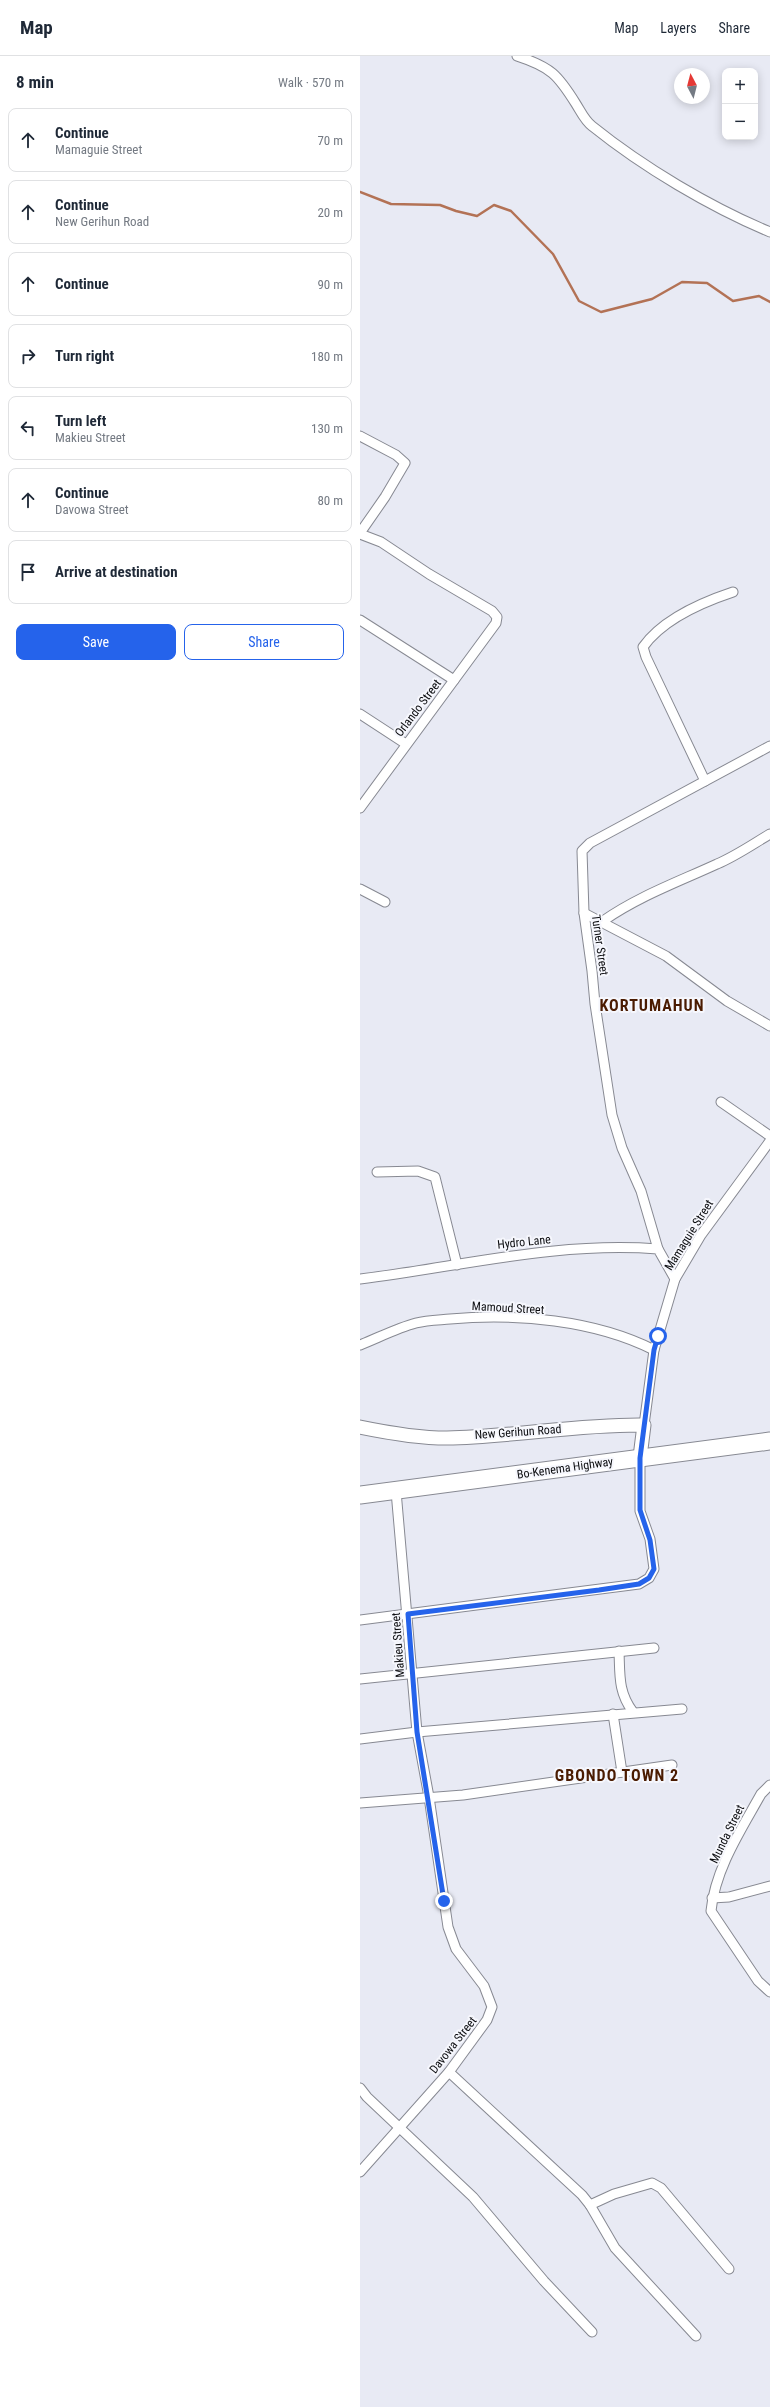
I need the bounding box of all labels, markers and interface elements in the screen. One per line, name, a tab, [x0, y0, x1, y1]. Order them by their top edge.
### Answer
text: Map	[20, 16, 53, 39]
text: Map	[614, 20, 638, 36]
text: Layers	[660, 20, 697, 36]
text: Share	[719, 20, 750, 36]
north arrow	[674, 68, 710, 104]
map controls	[722, 68, 758, 140]
button: +	[722, 68, 758, 104]
text: 8 min	[16, 72, 54, 92]
text: Walk · 570 m	[278, 75, 344, 90]
button: −	[722, 104, 758, 140]
text: Continue	[55, 124, 109, 142]
icon: ahead	[17, 129, 39, 151]
text: 70 m	[317, 133, 343, 148]
text: Mamaguie Street	[55, 142, 142, 157]
text: Continue	[55, 196, 109, 214]
icon: ahead	[17, 201, 39, 223]
text: 20 m	[317, 205, 343, 220]
text: New Gerihun Road	[55, 214, 149, 229]
icon: ahead	[17, 273, 39, 295]
text: Continue	[55, 275, 109, 293]
text: 90 m	[317, 277, 343, 292]
icon: right	[17, 345, 39, 367]
text: Turn right	[55, 347, 114, 365]
text: 180 m	[311, 349, 343, 364]
text: Turn left	[55, 412, 106, 430]
icon: left	[17, 417, 39, 439]
text: 130 m	[311, 421, 343, 436]
text: Makieu Street	[55, 430, 126, 445]
text: Continue	[55, 484, 109, 502]
icon: ahead	[17, 489, 39, 511]
text: 80 m	[317, 493, 343, 508]
text: Davowa Street	[55, 502, 129, 517]
icon: arrive	[17, 561, 39, 583]
text: Arrive at destination	[55, 563, 178, 581]
button: Save	[16, 624, 176, 660]
button: Share	[184, 624, 344, 660]
street label: Orlando Street	[392, 676, 444, 739]
street label: Turner Street	[589, 914, 611, 977]
district label: KORTUMAHUN	[599, 996, 705, 1015]
street label: Mamaguie Street	[662, 1197, 717, 1273]
street label: Hydro Lane	[497, 1232, 552, 1252]
street label: Mamoud Street	[471, 1299, 545, 1317]
route start	[649, 1327, 667, 1345]
street label: New Gerihun Road	[474, 1422, 562, 1442]
street label: Bo-Kenema Highway	[516, 1454, 614, 1482]
street label: Makieu Street	[389, 1612, 407, 1678]
district label: GBONDO TOWN 2	[555, 1766, 679, 1785]
street label: Munda Street	[707, 1802, 747, 1865]
route end	[435, 1892, 453, 1910]
street label: Davowa Street	[427, 2014, 480, 2076]

